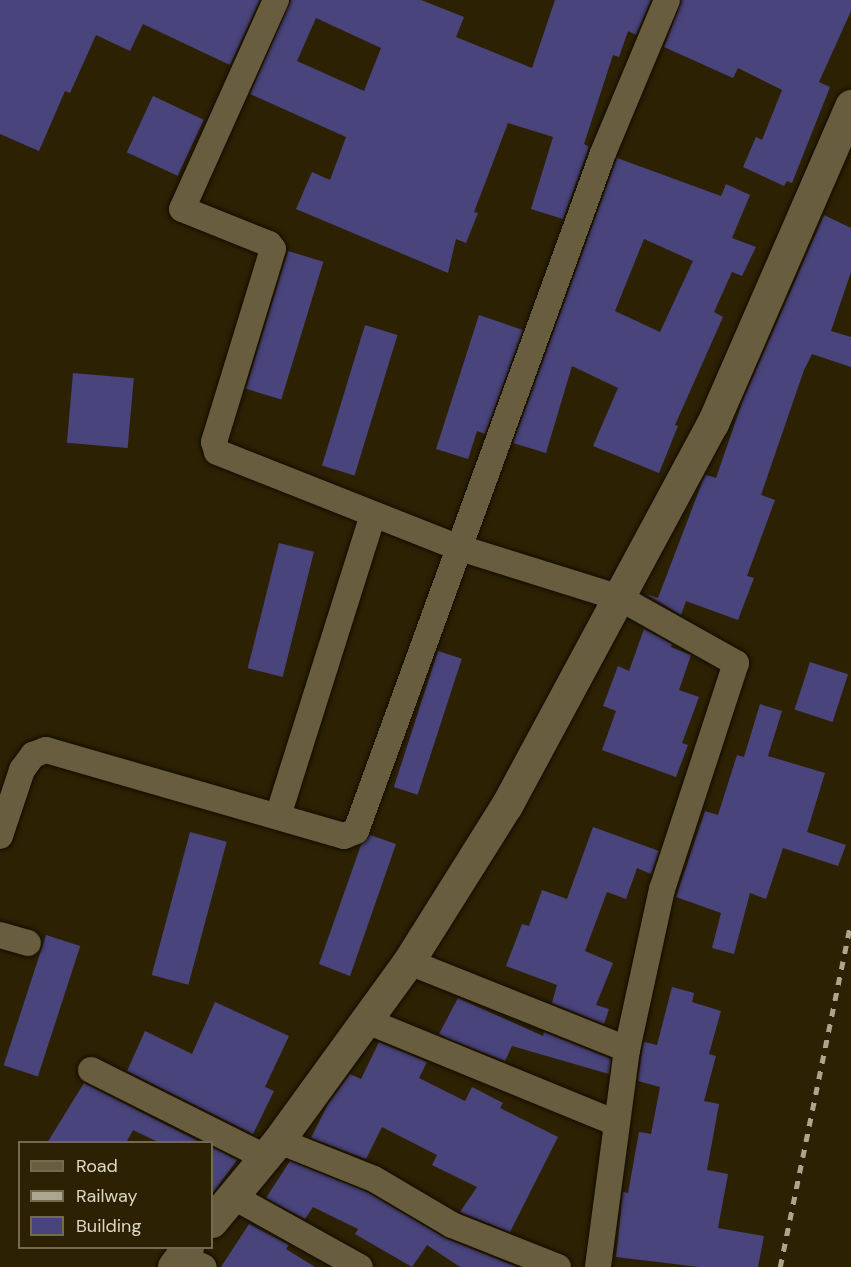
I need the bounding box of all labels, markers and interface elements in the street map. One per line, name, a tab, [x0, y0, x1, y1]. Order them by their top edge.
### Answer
legend	[18, 1141, 213, 1249]
text: Road	[76, 1154, 118, 1178]
text: Railway	[76, 1184, 138, 1208]
text: Building	[76, 1214, 141, 1238]

